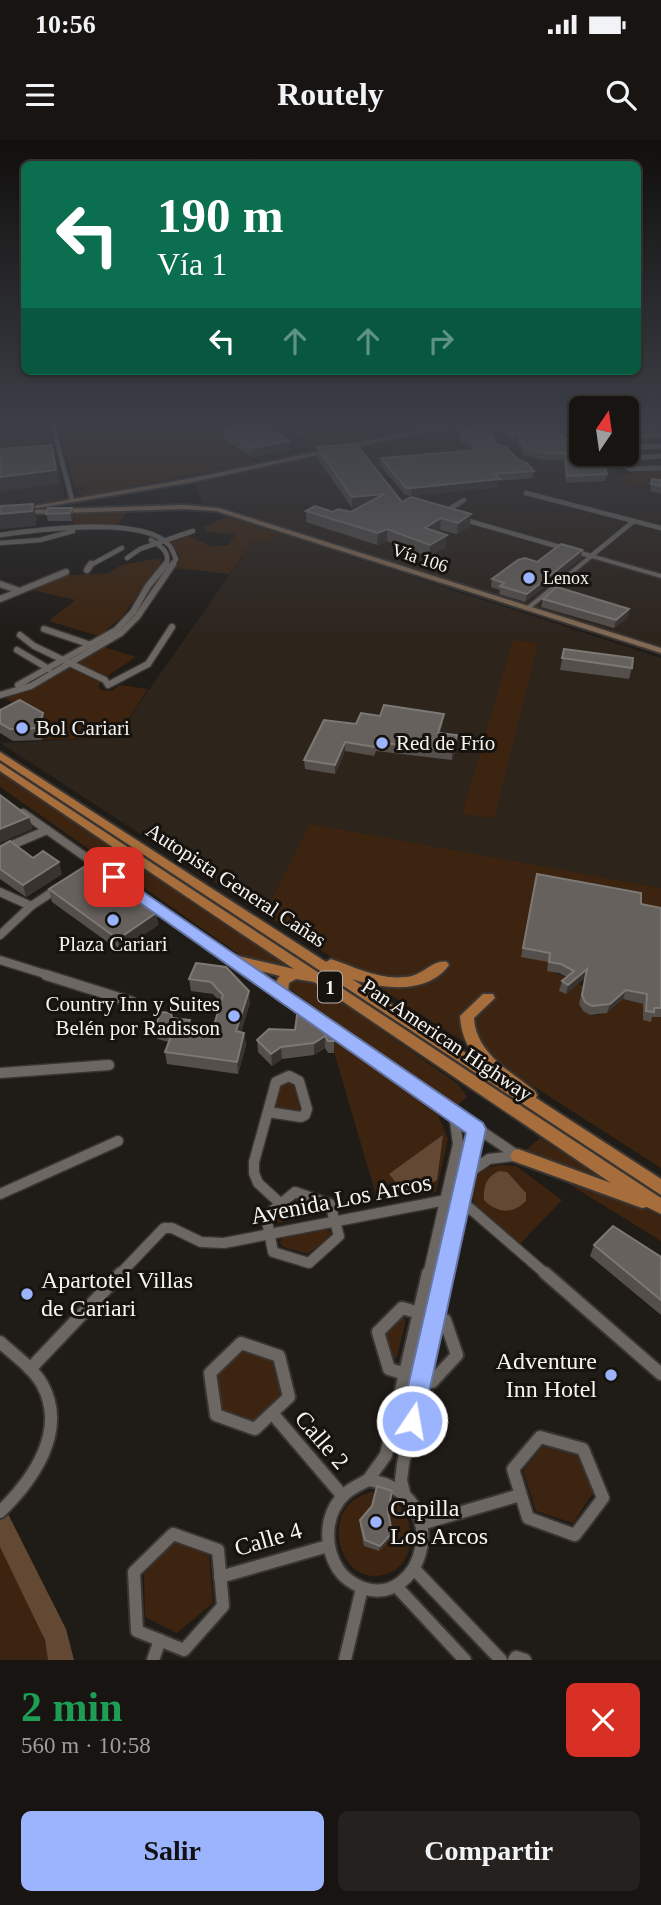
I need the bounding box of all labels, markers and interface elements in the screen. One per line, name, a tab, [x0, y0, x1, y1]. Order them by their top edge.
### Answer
text: 10:56	[35, 10, 96, 39]
icon: menu	[21, 76, 59, 114]
text: Routely	[277, 76, 384, 112]
icon: search	[602, 76, 640, 114]
text: 190 m	[157, 188, 284, 243]
icon: left	[42, 189, 133, 280]
text: Vía 1	[157, 246, 227, 282]
icon: left	[203, 322, 241, 360]
icon: ahead	[276, 322, 314, 360]
icon: ahead	[349, 322, 387, 360]
icon: right	[422, 322, 460, 360]
north arrow	[569, 396, 639, 466]
map controls	[569, 396, 639, 466]
street label: Vía 106	[390, 540, 450, 576]
place label: Lenox	[543, 568, 589, 588]
marker: Lenox	[521, 570, 537, 586]
place label: Bol Cariari	[36, 716, 130, 740]
marker: Bol Cariari	[14, 720, 30, 736]
place label: Red de Frío	[396, 731, 495, 755]
marker: Red de Frío	[374, 735, 390, 751]
street label: Autopista General Cañas	[141, 818, 331, 952]
pin	[84, 847, 144, 907]
icon: arrive	[95, 858, 133, 896]
marker: Plaza Cariari	[105, 912, 121, 928]
place label: Plaza Cariari	[58, 932, 168, 956]
road number: 1	[318, 972, 342, 1002]
street label: Pan American Highway	[357, 974, 537, 1106]
place label: Country Inn y Suites Belén por Radisson	[46, 992, 220, 1040]
marker: Country Inn y Suites Belén por Radisson	[226, 1008, 242, 1024]
street label: Avenida Los Arcos	[248, 1169, 434, 1229]
place label: Apartotel Villas de Cariari	[41, 1267, 193, 1321]
marker: Apartotel Villas de Cariari	[19, 1286, 35, 1302]
place label: Adventure Inn Hotel	[496, 1348, 597, 1402]
marker: Adventure Inn Hotel	[603, 1367, 619, 1383]
position arrow	[375, 1384, 449, 1458]
street label: Calle 2	[290, 1406, 354, 1474]
place label: Capilla Los Arcos	[390, 1495, 488, 1549]
marker: Capilla Los Arcos	[368, 1514, 384, 1530]
street label: Calle 4	[231, 1517, 305, 1561]
button: close	[566, 1683, 640, 1757]
text: 2 min	[21, 1684, 123, 1730]
text: 560 m · 10:58	[21, 1733, 151, 1758]
button: Salir	[21, 1811, 324, 1891]
button: Compartir	[338, 1811, 640, 1891]

